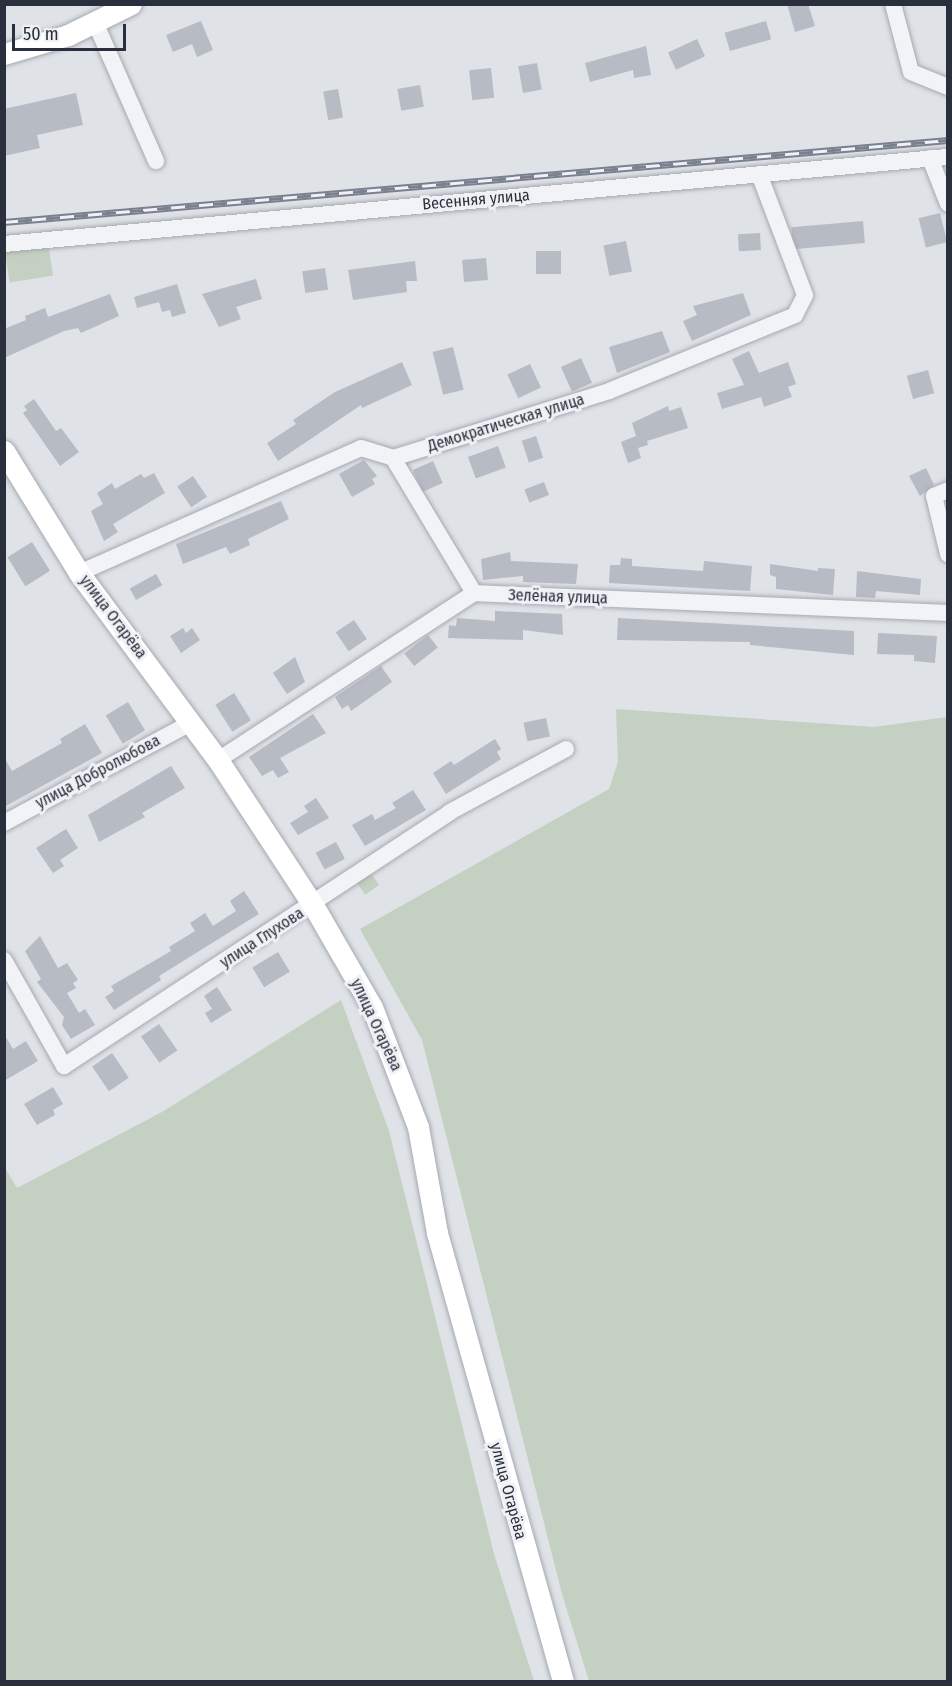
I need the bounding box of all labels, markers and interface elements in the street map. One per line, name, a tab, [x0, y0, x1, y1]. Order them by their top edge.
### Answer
scale bar	[15, 12, 129, 50]
text: 50 m	[23, 23, 59, 45]
street label: Весенняя улица	[421, 186, 531, 214]
street label: Демократическая улица	[425, 390, 587, 456]
street label: улица Огарёва	[75, 572, 151, 662]
street label: Зелёная улица	[508, 586, 608, 608]
street label: улица Добролюбова	[32, 731, 164, 813]
street label: улица Глухова	[217, 904, 307, 972]
street label: улица Огарёва	[346, 976, 406, 1074]
street label: улица Огарёва	[486, 1440, 530, 1542]

